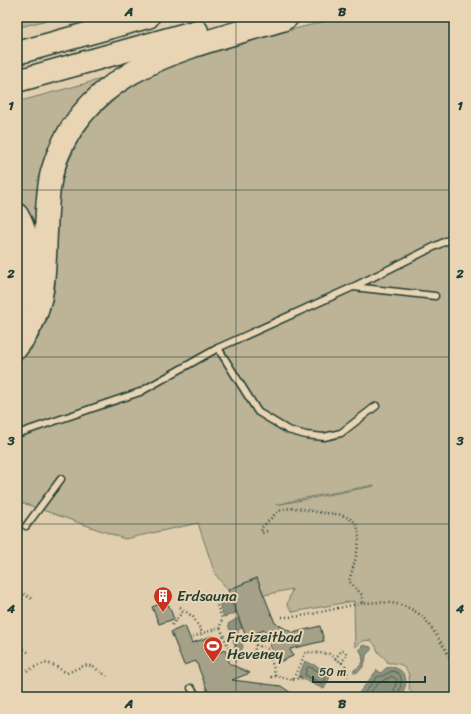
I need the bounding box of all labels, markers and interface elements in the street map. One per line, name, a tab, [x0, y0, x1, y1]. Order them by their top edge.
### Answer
text: A	[124, 0, 133, 23]
text: B	[338, 0, 347, 23]
text: 1	[8, 94, 14, 117]
text: 1	[457, 94, 463, 117]
text: 2	[6, 262, 15, 285]
text: 2	[455, 262, 464, 285]
text: 3	[6, 429, 15, 452]
text: 3	[455, 429, 464, 452]
place label: Erdsauna	[177, 583, 237, 609]
building icon: Erdsauna	[152, 585, 174, 613]
text: 4	[6, 597, 16, 620]
text: 4	[455, 597, 465, 620]
place label: Freizeitbad Heveney	[227, 624, 302, 667]
sports icon: Freizeitbad Heveney	[202, 635, 224, 663]
scale bar	[313, 658, 425, 684]
text: 50 m	[319, 661, 346, 683]
text: A	[124, 692, 133, 714]
text: B	[338, 692, 347, 714]

